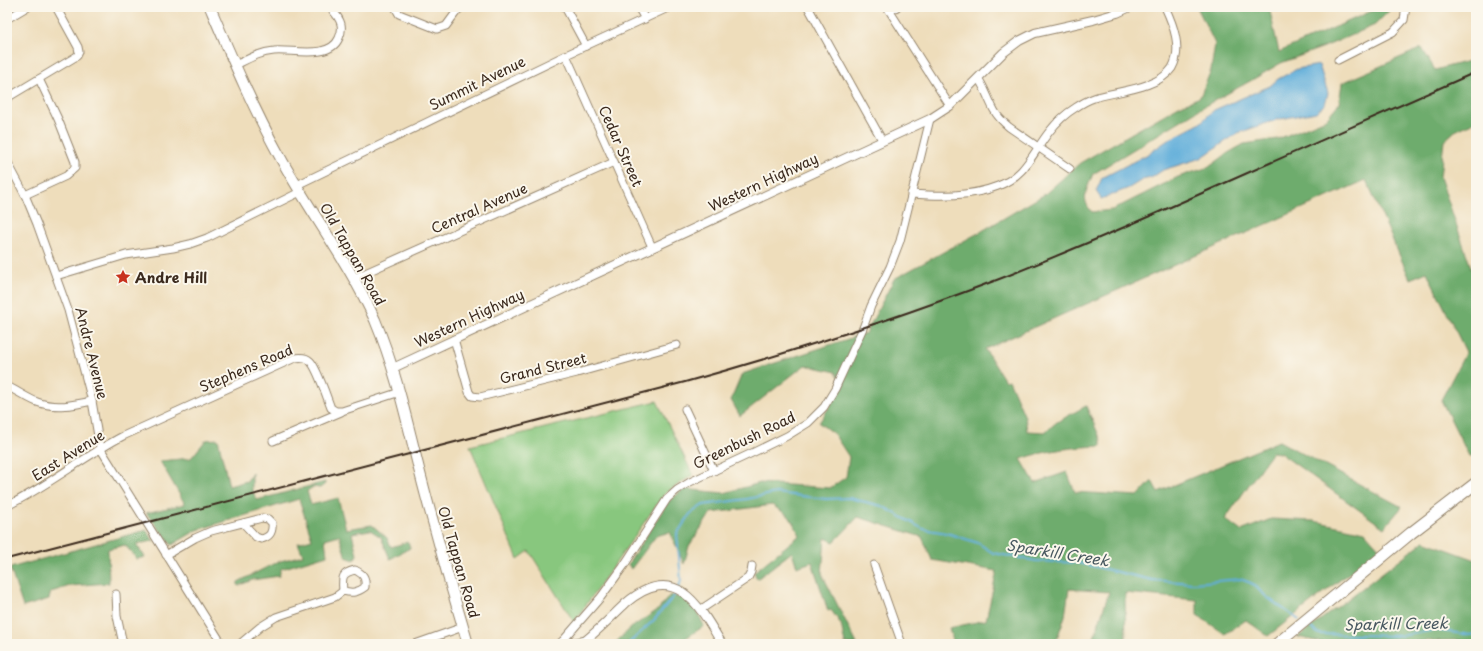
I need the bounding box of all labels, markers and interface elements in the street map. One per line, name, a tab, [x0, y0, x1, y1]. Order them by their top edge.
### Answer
street label: Summit Avenue	[425, 50, 529, 115]
street label: Cedar Street	[594, 102, 648, 190]
street label: Western Highway	[705, 147, 821, 217]
street label: Central Avenue	[427, 177, 531, 239]
street label: Old Tappan Road	[315, 199, 391, 309]
place label: Andre Hill	[135, 267, 207, 288]
place icon: Andre Hill	[114, 268, 132, 286]
street label: Western Highway	[411, 283, 527, 353]
street label: Andre Avenue	[70, 305, 114, 402]
street label: Stephens Road	[196, 339, 296, 397]
street label: Grand Street	[497, 347, 589, 389]
street label: Greenbush Road	[689, 406, 799, 474]
street label: East Avenue	[28, 424, 109, 486]
street label: Old Tappan Road	[433, 504, 485, 620]
water label: Sparkill Creek	[1005, 533, 1112, 572]
water label: Sparkill Creek	[1344, 611, 1449, 635]

